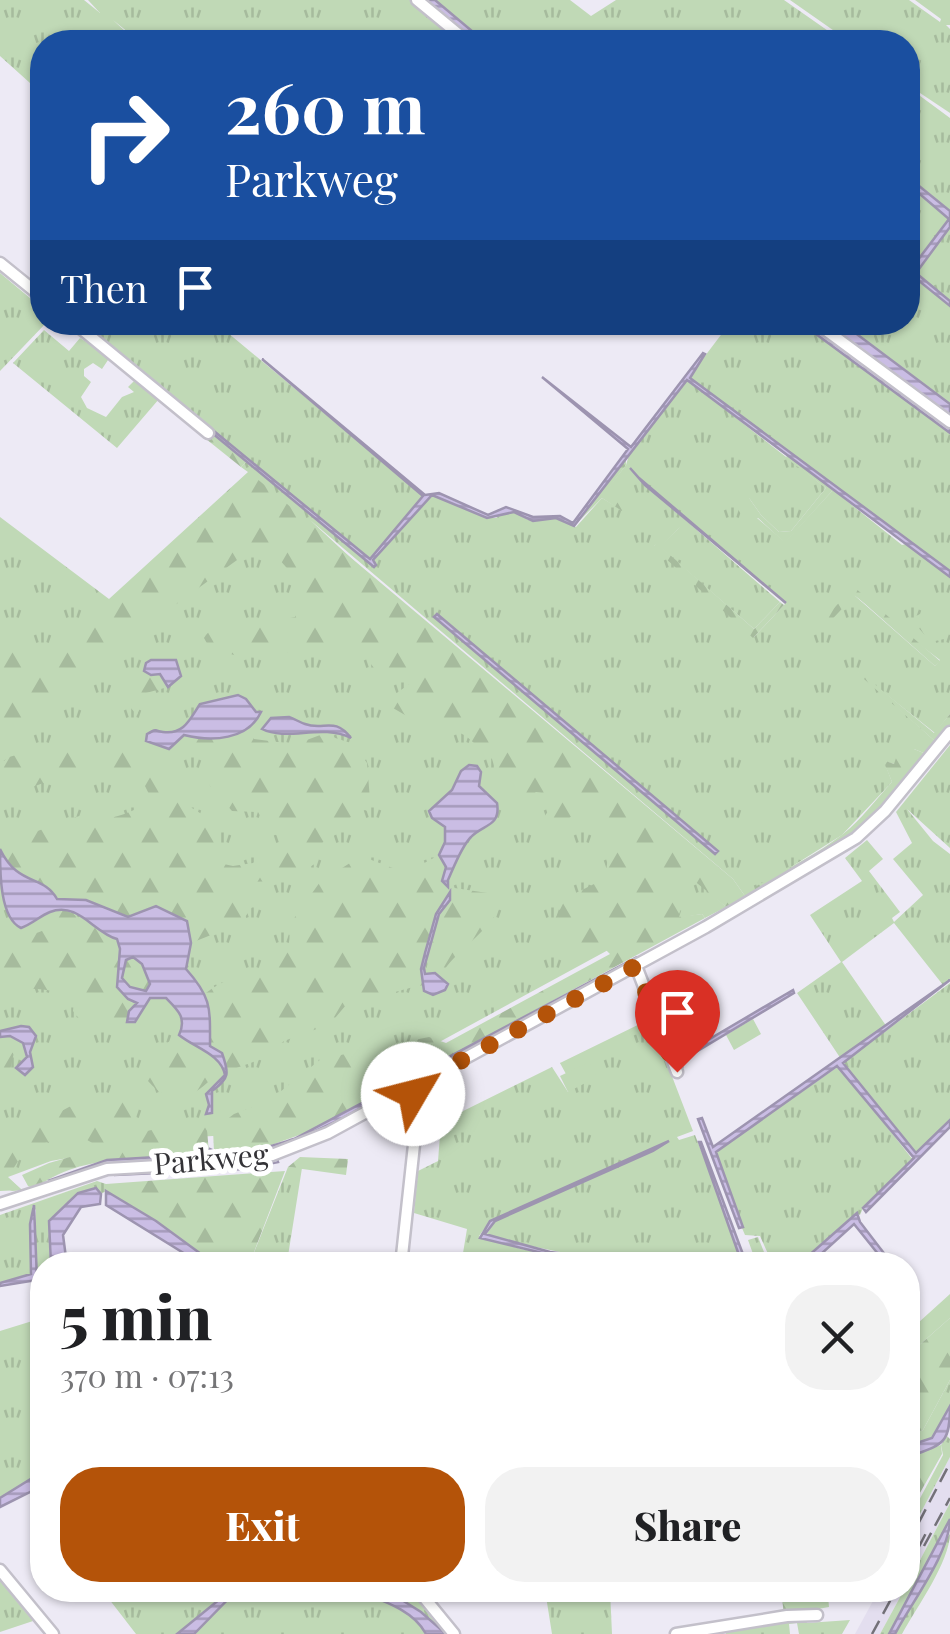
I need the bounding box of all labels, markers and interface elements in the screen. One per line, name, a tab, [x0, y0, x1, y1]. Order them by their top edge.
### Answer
text: 260 m	[225, 58, 426, 152]
icon: right	[60, 70, 190, 200]
text: Parkweg	[225, 148, 398, 208]
icon: arrive	[168, 260, 223, 315]
text: Then	[60, 262, 148, 313]
pin	[635, 970, 720, 1073]
icon: arrive	[650, 985, 705, 1040]
position arrow	[361, 1042, 465, 1146]
street label: Parkweg	[152, 1133, 270, 1183]
text: 5 min	[60, 1275, 212, 1355]
button: close	[785, 1285, 890, 1390]
text: 370 m · 07:13	[60, 1353, 234, 1396]
button: Exit	[60, 1467, 465, 1582]
button: Share	[485, 1467, 890, 1582]

